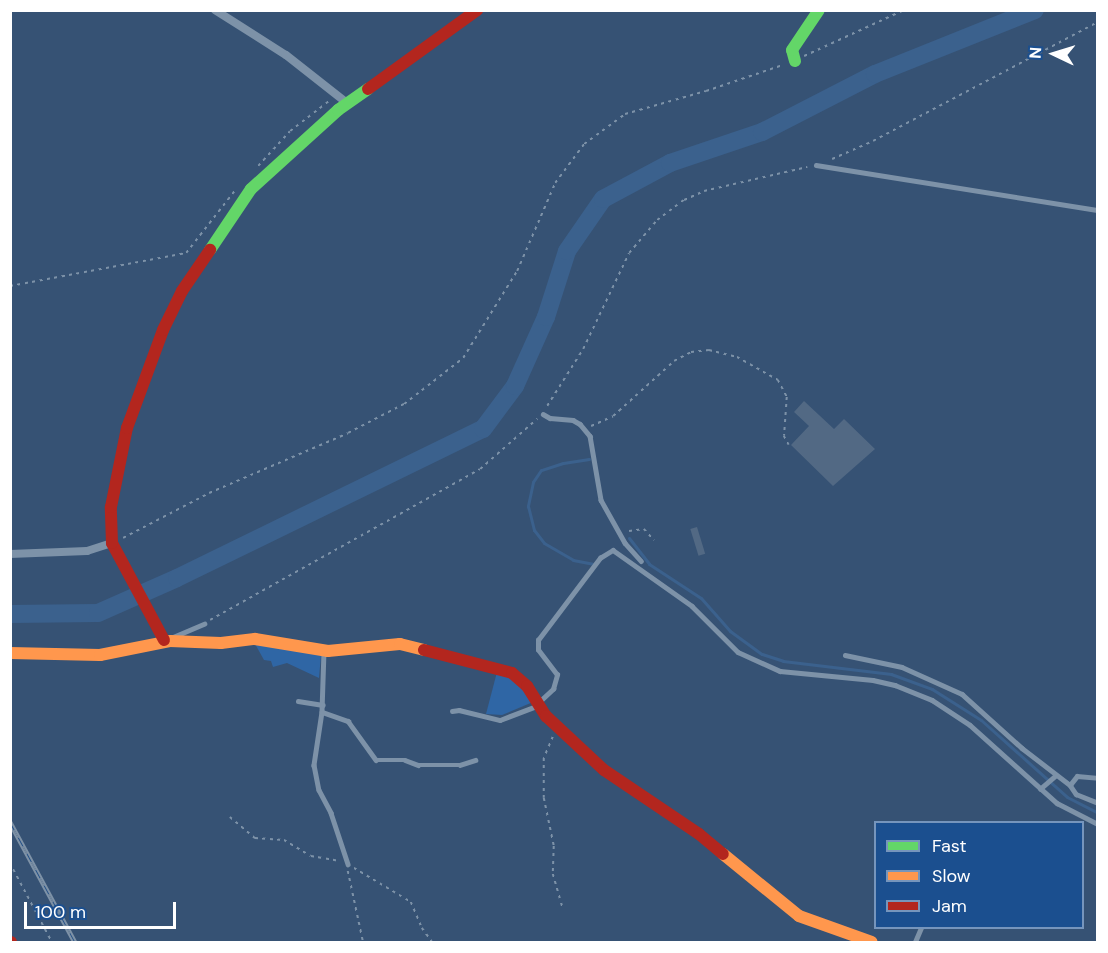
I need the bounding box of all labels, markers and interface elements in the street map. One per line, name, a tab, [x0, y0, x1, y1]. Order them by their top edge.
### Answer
north arrow	[1024, 24, 1084, 84]
text: N	[1025, 46, 1046, 59]
legend	[874, 821, 1084, 929]
text: Fast	[932, 834, 967, 858]
text: Slow	[932, 864, 971, 888]
scale bar	[27, 890, 178, 928]
text: Jam	[932, 894, 967, 918]
text: 100 m	[35, 900, 86, 924]

